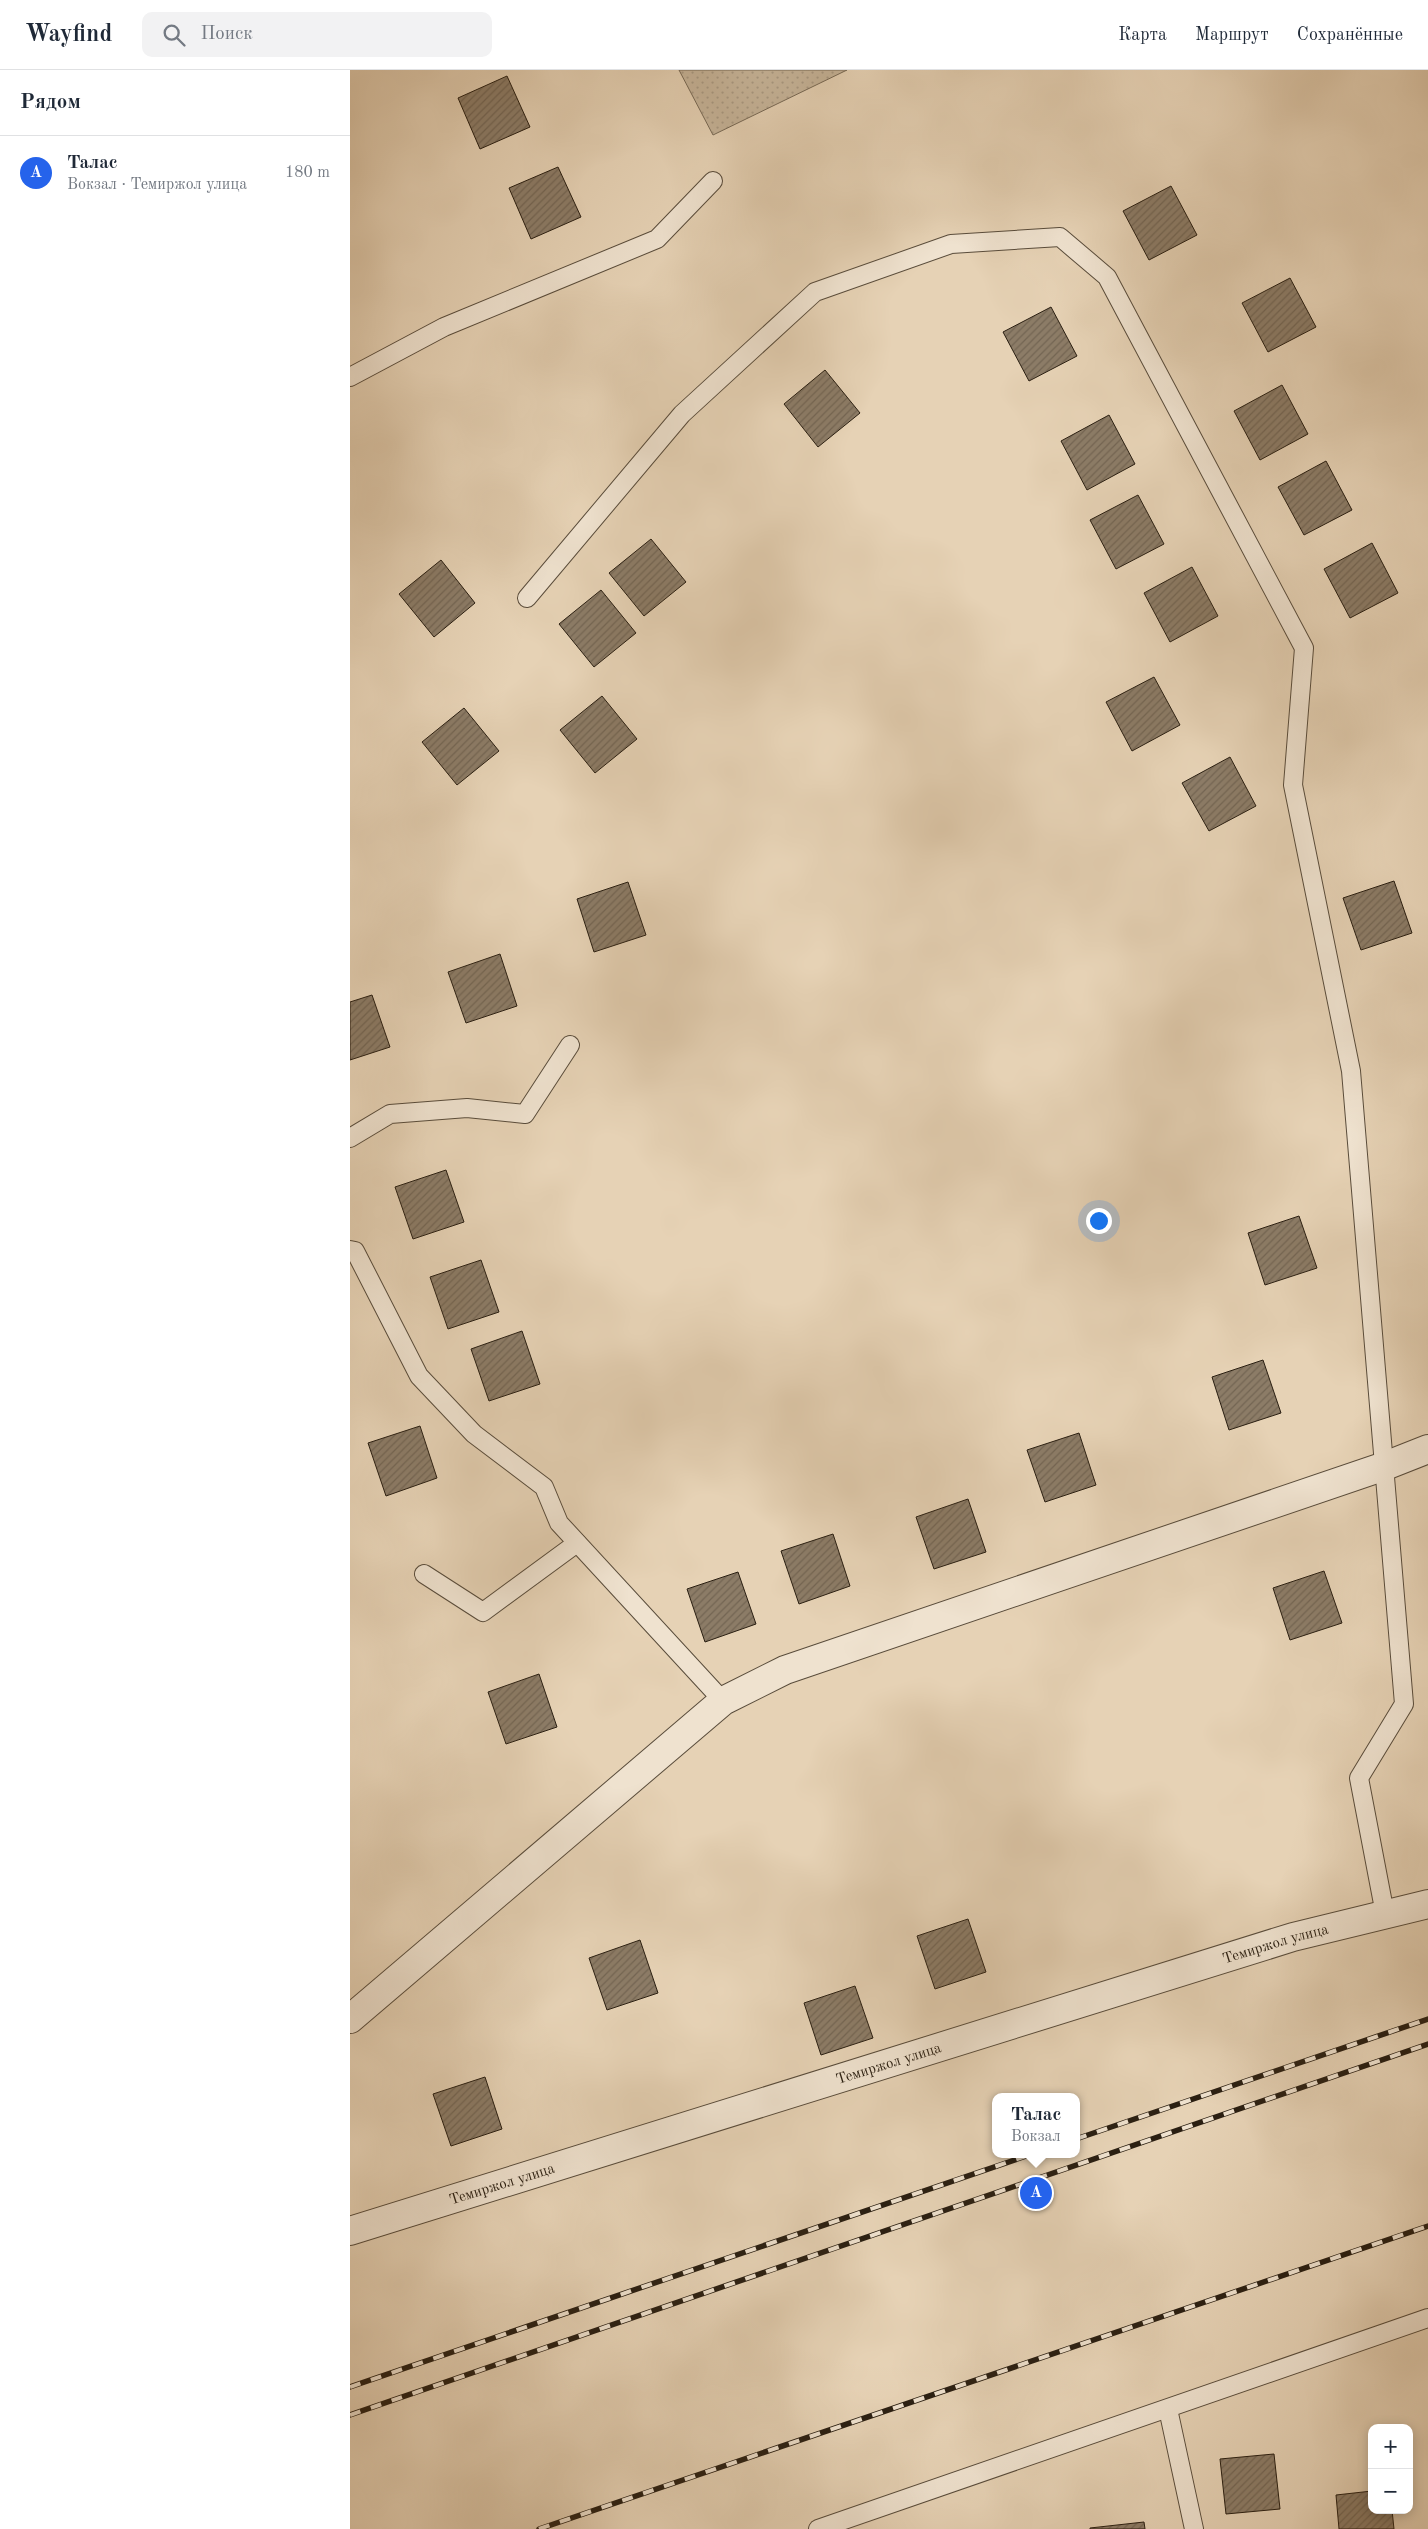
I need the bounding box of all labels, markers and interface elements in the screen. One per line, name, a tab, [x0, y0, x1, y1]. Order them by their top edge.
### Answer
search box	[142, 12, 492, 57]
icon: search	[160, 21, 188, 49]
text: Wayfind	[25, 23, 112, 47]
text: Поиск	[200, 25, 253, 44]
text: Карта	[1118, 26, 1167, 44]
text: Маршрут	[1195, 26, 1269, 44]
text: Сохранённые	[1297, 26, 1403, 44]
text: Рядом	[20, 92, 81, 113]
text: Талас	[67, 154, 118, 173]
text: A	[30, 165, 42, 181]
text: 180 m	[285, 165, 330, 181]
text: Вокзал · Темиржол улица	[67, 177, 247, 193]
your location	[1086, 1208, 1112, 1234]
street label: Темиржол улица	[1221, 1922, 1331, 1967]
street label: Темиржол улица	[834, 2041, 944, 2088]
popup	[992, 2093, 1080, 2158]
text: Талас	[1011, 2106, 1061, 2125]
text: Вокзал	[1011, 2129, 1061, 2145]
street label: Темиржол улица	[448, 2161, 557, 2209]
pin: A	[1020, 2174, 1052, 2212]
map controls	[1368, 2424, 1413, 2514]
button: +	[1368, 2424, 1413, 2469]
button: −	[1368, 2469, 1413, 2514]

